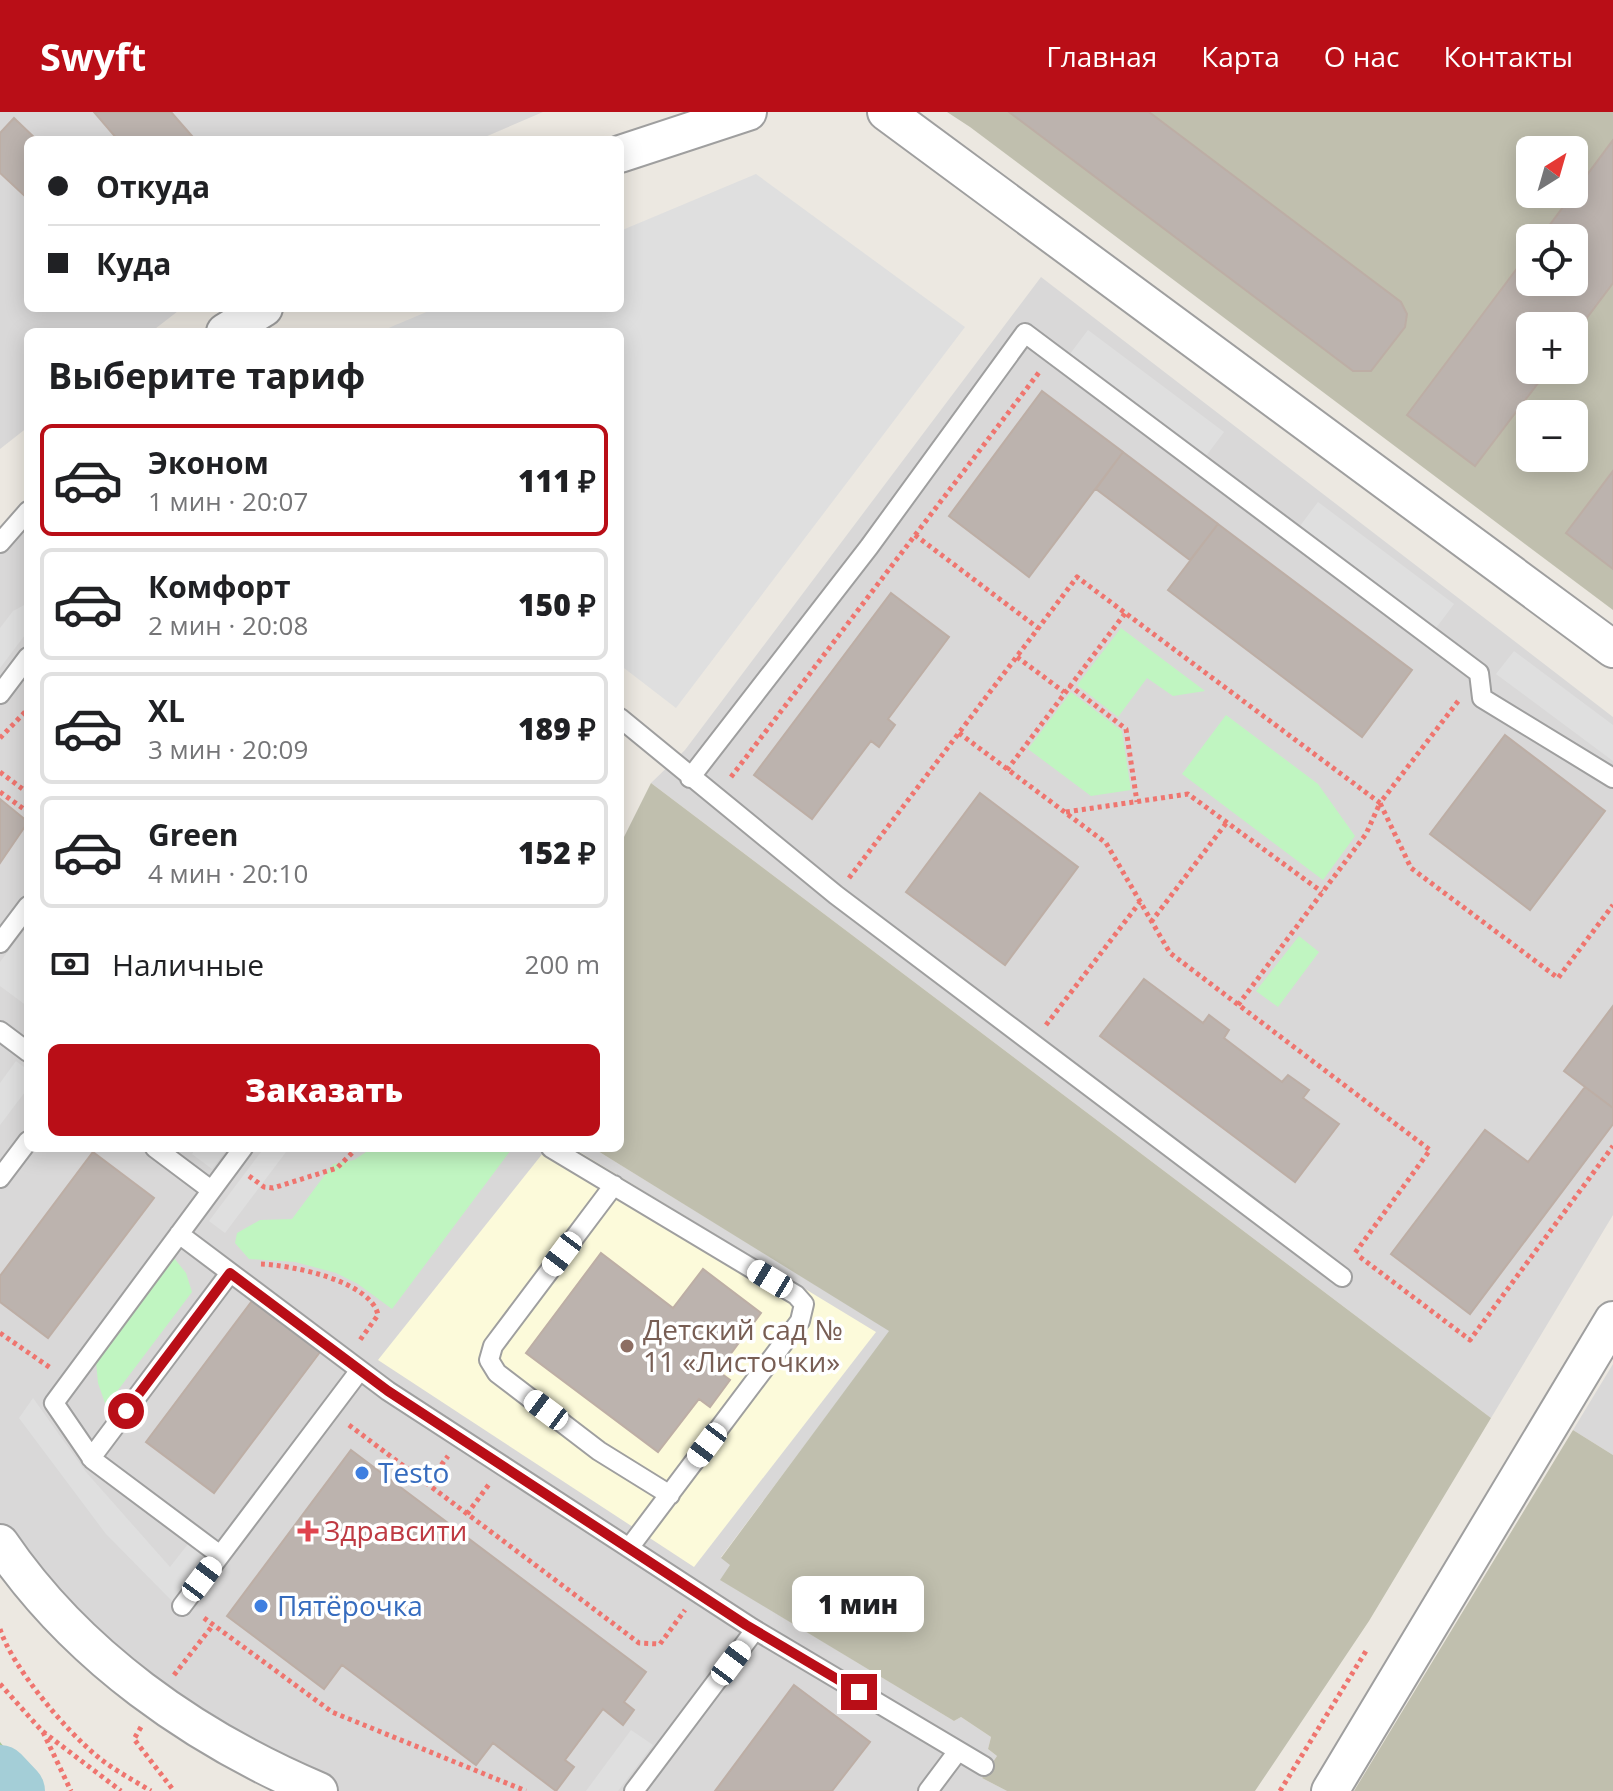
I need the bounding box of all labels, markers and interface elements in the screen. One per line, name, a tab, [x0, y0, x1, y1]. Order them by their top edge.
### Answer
text: Swyft	[40, 30, 146, 82]
text: Главная	[1046, 37, 1157, 75]
text: Карта	[1201, 37, 1280, 75]
text: О нас	[1324, 37, 1399, 75]
text: Контакты	[1443, 37, 1573, 75]
north arrow	[1516, 136, 1588, 208]
map controls	[1516, 136, 1588, 472]
text: Откуда	[96, 166, 210, 207]
button: locate	[1516, 224, 1588, 296]
text: Куда	[96, 243, 171, 284]
button: +	[1516, 312, 1588, 384]
text: Выберите тариф	[48, 351, 365, 400]
button: −	[1516, 400, 1588, 472]
text: Эконом	[148, 442, 269, 483]
icon: car	[52, 444, 124, 516]
text: 111 ₽	[518, 460, 596, 501]
text: 1 мин · 20:07	[148, 483, 308, 519]
text: Комфорт	[148, 566, 291, 607]
icon: car	[52, 568, 124, 640]
text: 150 ₽	[518, 584, 596, 625]
text: 2 мин · 20:08	[148, 607, 308, 643]
text: XL	[148, 690, 185, 731]
icon: car	[52, 692, 124, 764]
text: 189 ₽	[518, 708, 596, 749]
text: 3 мин · 20:09	[148, 731, 308, 767]
text: Green	[148, 814, 239, 855]
icon: car	[52, 816, 124, 888]
text: 152 ₽	[518, 832, 596, 873]
text: 4 мин · 20:10	[148, 855, 308, 891]
icon: cash	[48, 942, 92, 986]
text: Наличные	[112, 944, 264, 985]
text: 200 m	[525, 946, 600, 982]
button: Заказать	[48, 1044, 600, 1136]
car	[538, 1228, 586, 1280]
car	[743, 1256, 797, 1302]
place label: Детский сад № 11 «Листочки»	[643, 1310, 843, 1380]
marker: Детский сад № 11 «Листочки»	[618, 1337, 636, 1355]
car	[520, 1386, 572, 1434]
route start	[108, 1393, 144, 1429]
car	[683, 1419, 731, 1471]
place label: Testo	[378, 1453, 449, 1491]
marker: Testo	[353, 1464, 371, 1482]
place label: Здравсити	[324, 1511, 467, 1549]
marker: Здравсити	[299, 1522, 317, 1540]
car	[178, 1553, 226, 1605]
callout: 1 мин	[793, 1576, 925, 1632]
place label: Пятёрочка	[277, 1586, 423, 1624]
text: 1 мин	[818, 1586, 898, 1622]
marker: Пятёрочка	[252, 1597, 270, 1615]
car	[707, 1637, 755, 1689]
route end	[841, 1674, 877, 1710]

